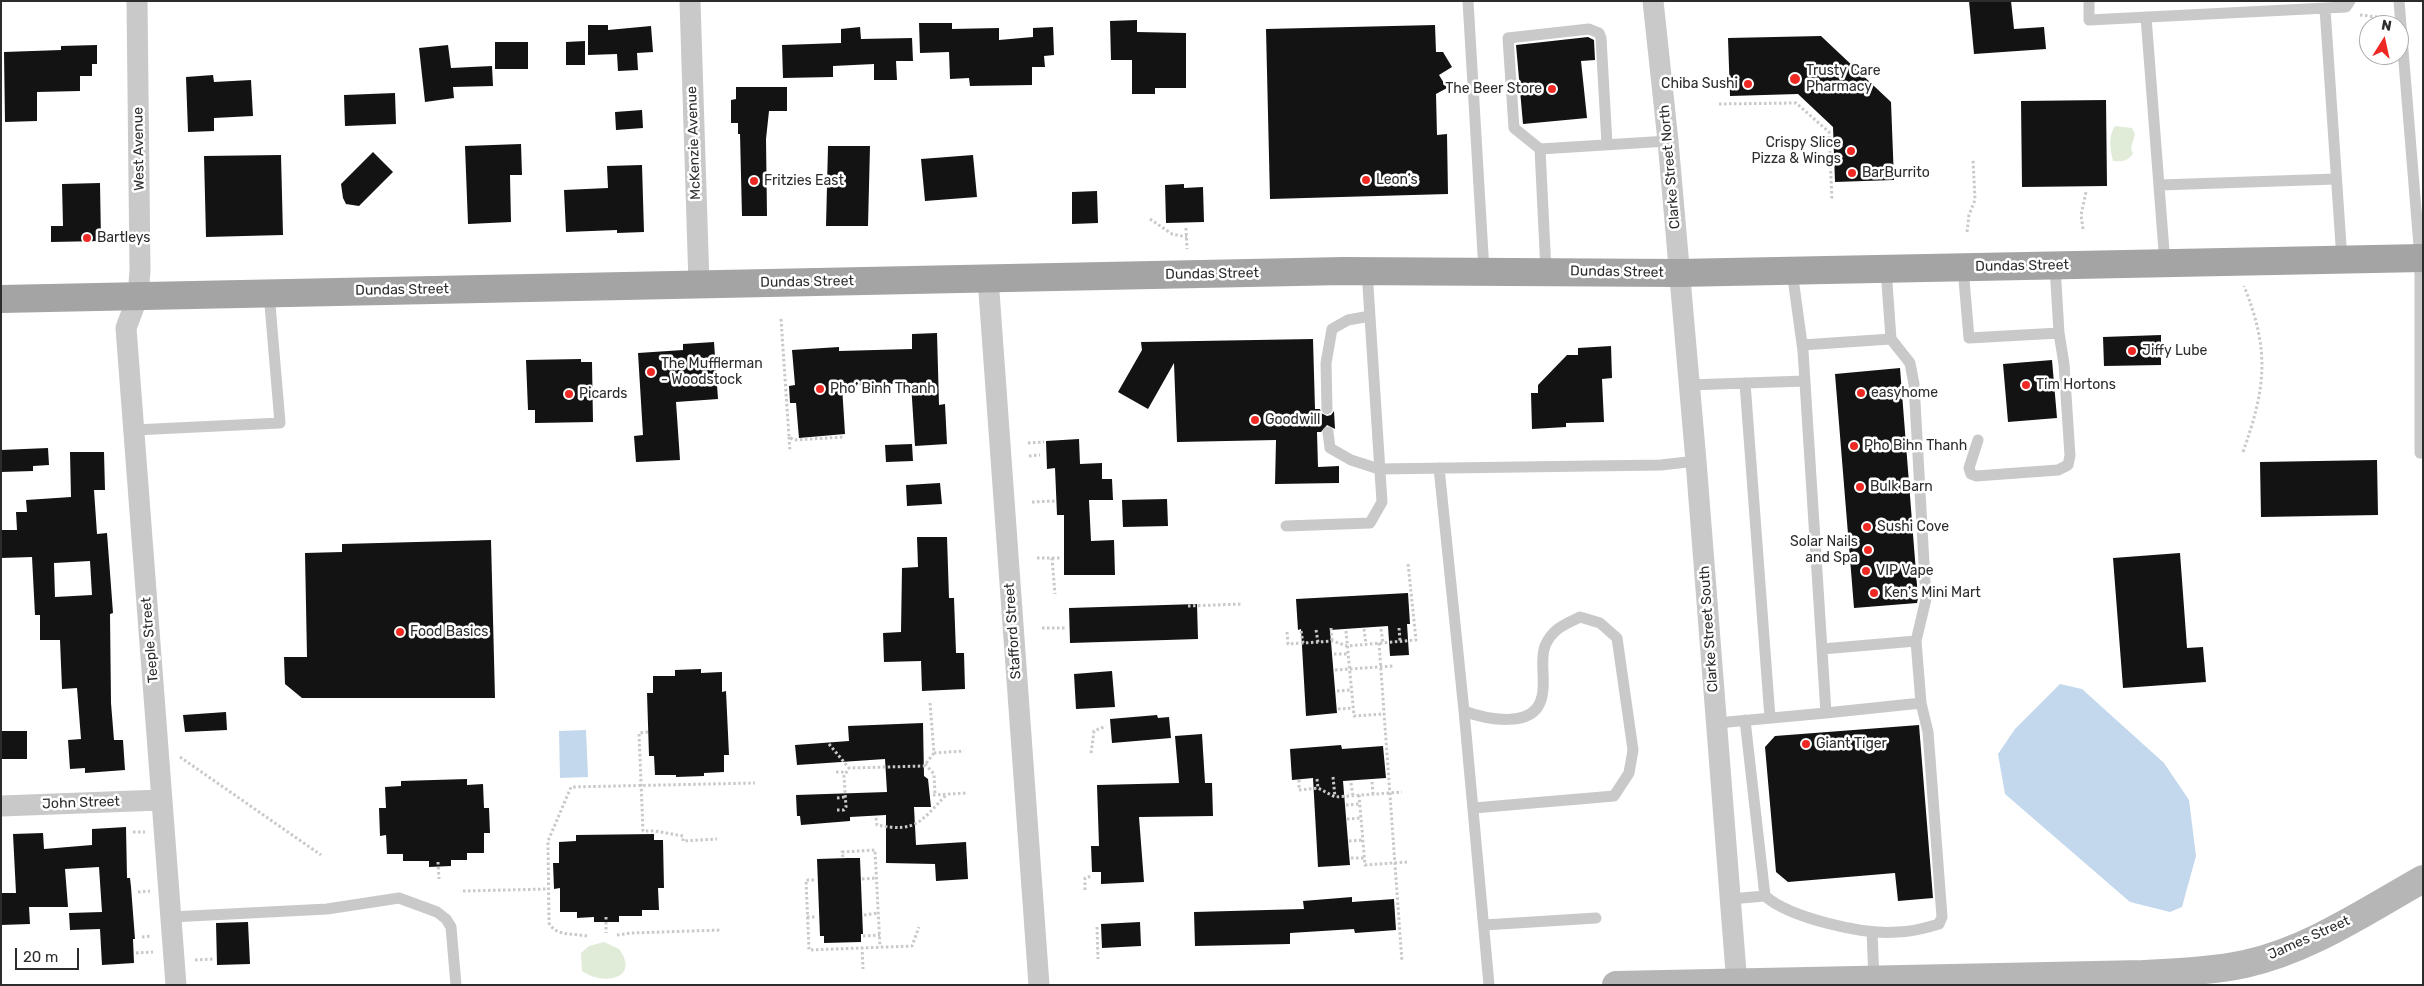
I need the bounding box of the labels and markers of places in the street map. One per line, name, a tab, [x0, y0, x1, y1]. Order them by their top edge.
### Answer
place label: Trusty Care Pharmacy	[1806, 63, 1881, 95]
marker: Trusty Care Pharmacy	[1788, 72, 1802, 86]
place label: Chiba Sushi	[1661, 76, 1738, 92]
marker: Chiba Sushi	[1742, 78, 1754, 90]
place label: The Beer Store	[1445, 81, 1542, 97]
marker: The Beer Store	[1546, 83, 1558, 95]
place label: Crispy Slice Pizza & Wings	[1751, 135, 1841, 168]
marker: Crispy Slice Pizza & Wings	[1845, 145, 1857, 157]
place label: BarBurrito	[1862, 165, 1930, 181]
marker: BarBurrito	[1846, 167, 1858, 179]
place label: Leon's	[1376, 172, 1418, 188]
place label: Fritzies East	[764, 173, 844, 189]
marker: Leon's	[1360, 174, 1372, 186]
marker: Fritzies East	[748, 175, 760, 187]
place label: Bartleys	[97, 230, 150, 246]
marker: Bartleys	[81, 232, 93, 244]
place label: Jiffy Lube	[2142, 343, 2207, 359]
marker: Jiffy Lube	[2126, 345, 2138, 357]
place label: The Mufflerman - Woodstock	[661, 356, 763, 388]
marker: The Mufflerman - Woodstock	[645, 366, 657, 378]
place label: Tim Hortons	[2036, 377, 2116, 393]
marker: Tim Hortons	[2020, 379, 2032, 391]
place label: Pho' Binh Thanh	[830, 381, 936, 397]
marker: Pho' Binh Thanh	[814, 383, 826, 395]
place label: easyhome	[1871, 385, 1938, 401]
place label: Picards	[579, 386, 627, 402]
marker: easyhome	[1855, 387, 1867, 399]
marker: Picards	[563, 388, 575, 400]
place label: Goodwill	[1265, 412, 1320, 428]
marker: Goodwill	[1249, 414, 1261, 426]
place label: Pho Bihn Thanh	[1864, 438, 1967, 454]
marker: Pho Bihn Thanh	[1848, 440, 1860, 452]
place label: Bulk Barn	[1870, 479, 1933, 495]
marker: Bulk Barn	[1854, 481, 1866, 493]
place label: Sushi Cove	[1877, 519, 1949, 535]
marker: Sushi Cove	[1861, 521, 1873, 533]
place label: Solar Nails and Spa	[1790, 534, 1858, 566]
marker: Solar Nails and Spa	[1862, 544, 1874, 556]
place label: VIP Vape	[1876, 563, 1934, 579]
marker: VIP Vape	[1860, 565, 1872, 577]
place label: Ken's Mini Mart	[1884, 585, 1981, 601]
marker: Ken's Mini Mart	[1868, 587, 1880, 599]
place label: Food Basics	[410, 624, 488, 640]
marker: Food Basics	[394, 626, 406, 638]
place label: Giant Tiger	[1816, 736, 1887, 752]
marker: Giant Tiger	[1800, 738, 1812, 750]

